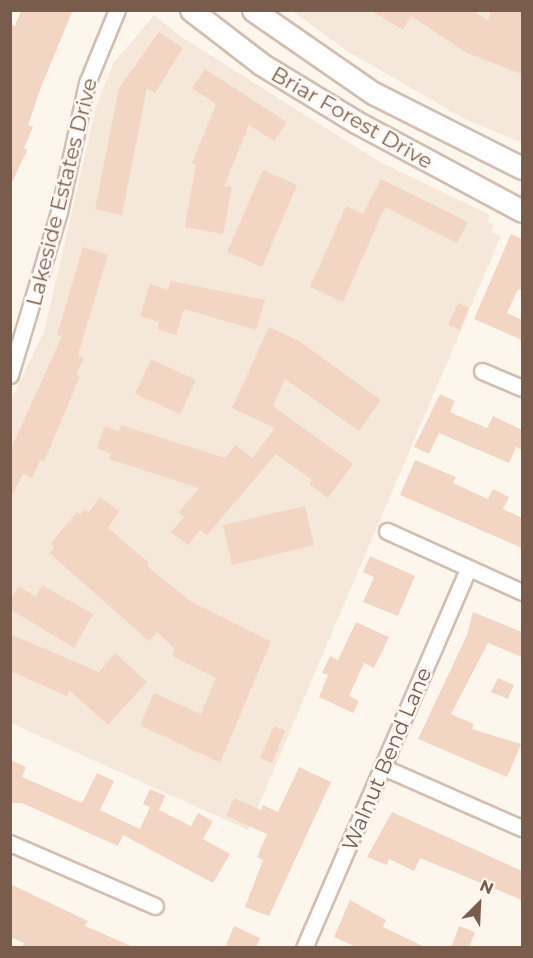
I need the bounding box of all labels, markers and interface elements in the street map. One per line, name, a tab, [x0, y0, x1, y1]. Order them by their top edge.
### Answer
street label: Briar Forest Drive	[267, 62, 437, 174]
street label: Lakeside Estates Drive	[21, 75, 103, 309]
street label: Walnut Bend Lane	[337, 664, 437, 854]
north arrow	[449, 874, 509, 934]
text: N	[477, 876, 496, 898]

